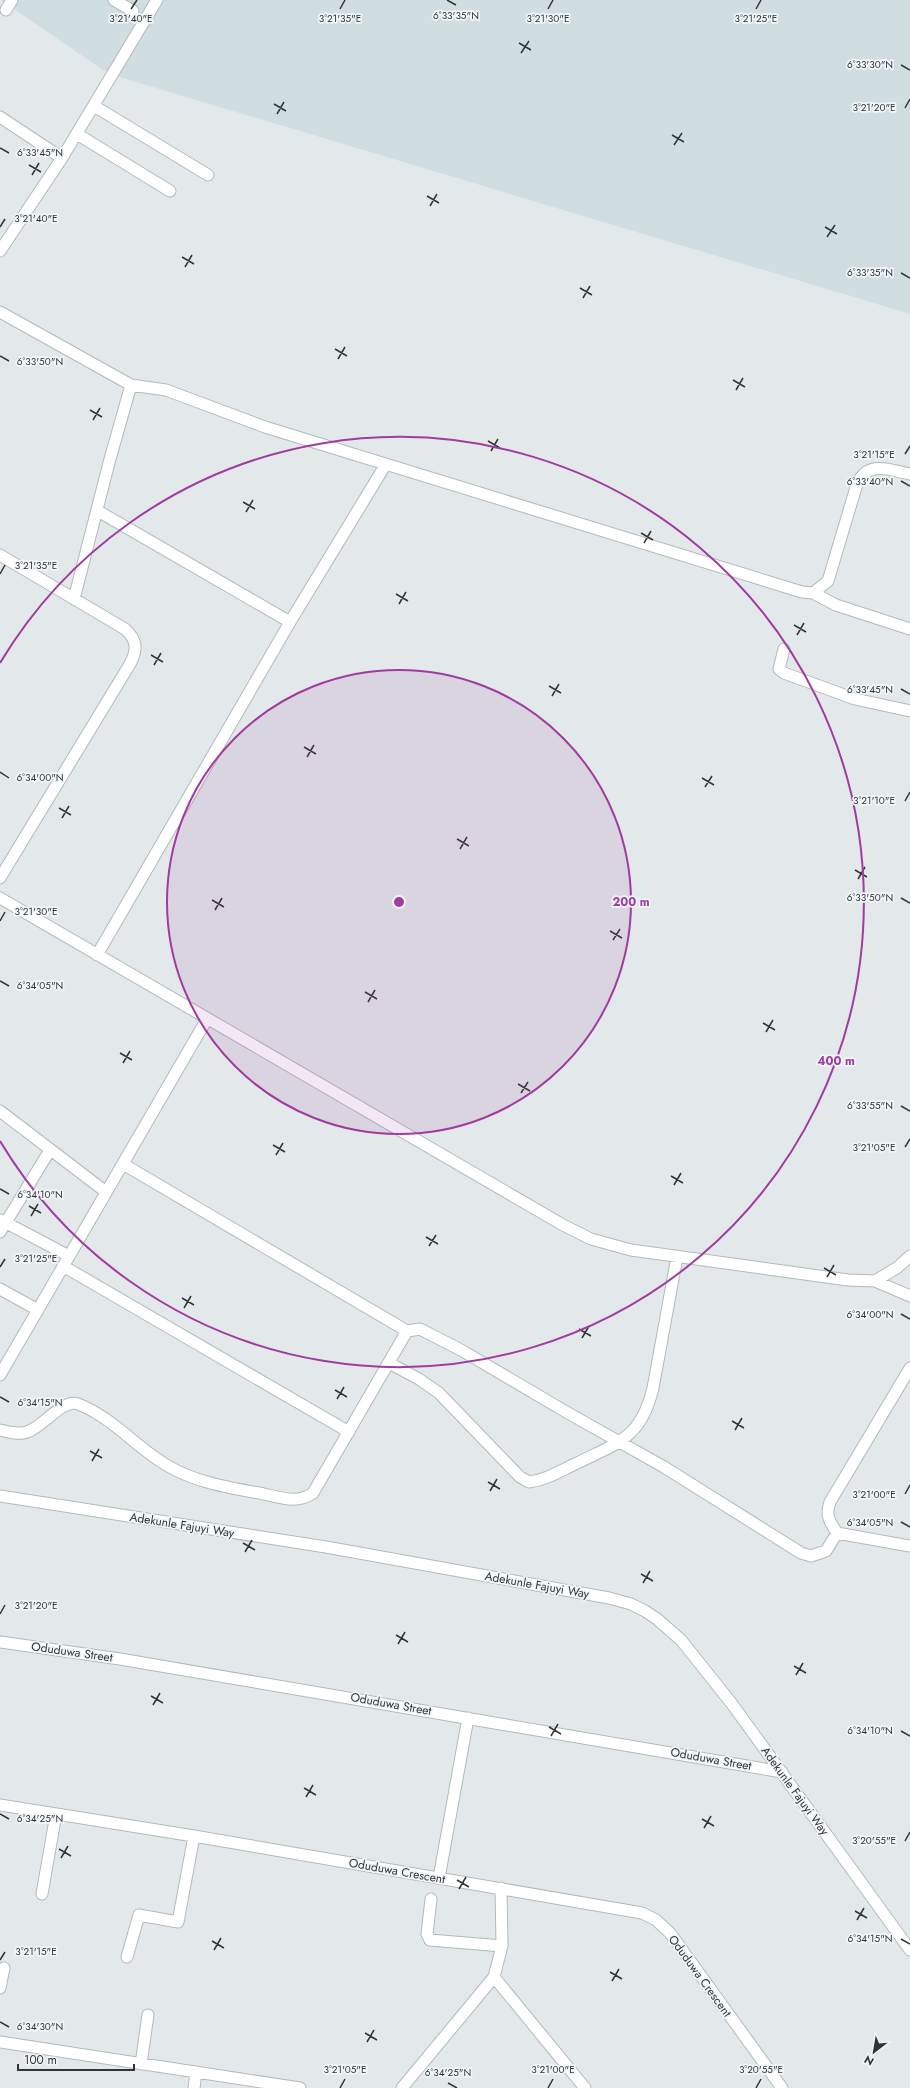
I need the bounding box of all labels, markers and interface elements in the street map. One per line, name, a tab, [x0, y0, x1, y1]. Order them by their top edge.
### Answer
text: 6°33'35"N	[433, 8, 479, 23]
text: 3°21'40"E	[109, 11, 153, 26]
text: 3°21'35"E	[319, 11, 361, 26]
text: 3°21'30"E	[527, 11, 569, 26]
text: 3°21'25"E	[735, 11, 777, 26]
text: 6°33'30"N	[847, 57, 893, 72]
text: 3°21'20"E	[852, 100, 896, 115]
text: 6°33'45"N	[17, 145, 63, 160]
text: 3°21'40"E	[14, 211, 58, 226]
text: 6°33'35"N	[847, 265, 893, 280]
text: 6°33'50"N	[17, 354, 63, 369]
text: 3°21'15"E	[853, 447, 895, 462]
text: 6°33'40"N	[847, 474, 893, 489]
text: 3°21'35"E	[15, 558, 57, 573]
text: 6°33'45"N	[847, 682, 893, 697]
text: 6°34'00"N	[16, 770, 64, 785]
text: 3°21'10"E	[853, 793, 895, 808]
text: 6°33'50"N	[847, 890, 893, 905]
text: 200 m	[612, 893, 650, 911]
centre of rings	[392, 895, 406, 909]
text: 3°21'30"E	[15, 904, 57, 919]
text: 6°34'05"N	[17, 978, 63, 993]
text: 400 m	[817, 1052, 855, 1070]
text: 6°33'55"N	[847, 1098, 893, 1113]
text: 3°21'05"E	[852, 1140, 896, 1155]
text: 6°34'10"N	[17, 1187, 63, 1202]
text: 3°21'25"E	[15, 1251, 57, 1266]
text: 6°34'00"N	[846, 1307, 894, 1322]
text: 6°34'15"N	[17, 1395, 63, 1410]
text: 3°21'00"E	[852, 1487, 896, 1502]
street label: Adekunle Fajuyi Way	[128, 1508, 236, 1542]
text: 6°34'05"N	[847, 1515, 893, 1530]
street label: Adekunle Fajuyi Way	[483, 1567, 591, 1603]
text: 3°21'20"E	[14, 1598, 58, 1613]
street label: Oduduwa Street	[30, 1637, 114, 1667]
street label: Oduduwa Street	[349, 1688, 433, 1720]
text: 6°34'10"N	[847, 1723, 893, 1738]
street label: Oduduwa Street	[669, 1743, 753, 1775]
street label: Adekunle Fajuyi Way	[757, 1743, 834, 1840]
text: 6°34'25"N	[17, 1811, 63, 1826]
text: 3°20'55"E	[852, 1833, 896, 1848]
street label: Oduduwa Crescent	[347, 1854, 447, 1888]
street label: Oduduwa Crescent	[664, 1931, 736, 2021]
text: 6°34'15"N	[847, 1931, 893, 1946]
text: 3°21'15"E	[15, 1944, 57, 1959]
text: 6°34'30"N	[17, 2019, 63, 2034]
north arrow	[854, 2032, 894, 2072]
scale bar	[18, 2046, 134, 2072]
text: 100 m	[24, 2051, 57, 2069]
text: N	[861, 2051, 877, 2070]
text: 3°21'05"E	[323, 2062, 367, 2077]
text: 3°21'00"E	[531, 2062, 575, 2077]
text: 3°20'55"E	[739, 2062, 783, 2077]
text: 6°34'25"N	[425, 2065, 471, 2080]

